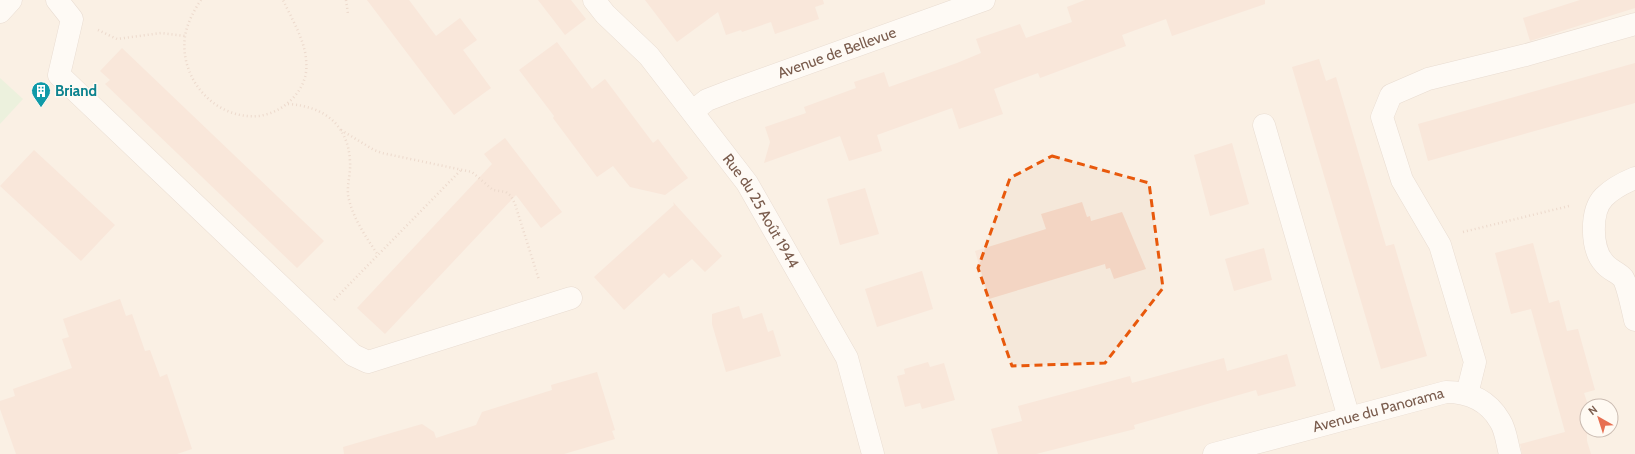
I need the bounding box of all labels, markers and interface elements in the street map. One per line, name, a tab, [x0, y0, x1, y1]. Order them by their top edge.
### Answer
street label: Avenue de Bellevue	[775, 23, 899, 82]
building icon: Briand	[30, 80, 52, 108]
place label: Briand	[55, 82, 97, 100]
street label: Rue du 25 Août 1944	[719, 150, 803, 272]
street label: Avenue du Panorama	[1311, 384, 1447, 436]
north arrow	[1579, 398, 1619, 438]
text: N	[1585, 402, 1600, 418]

